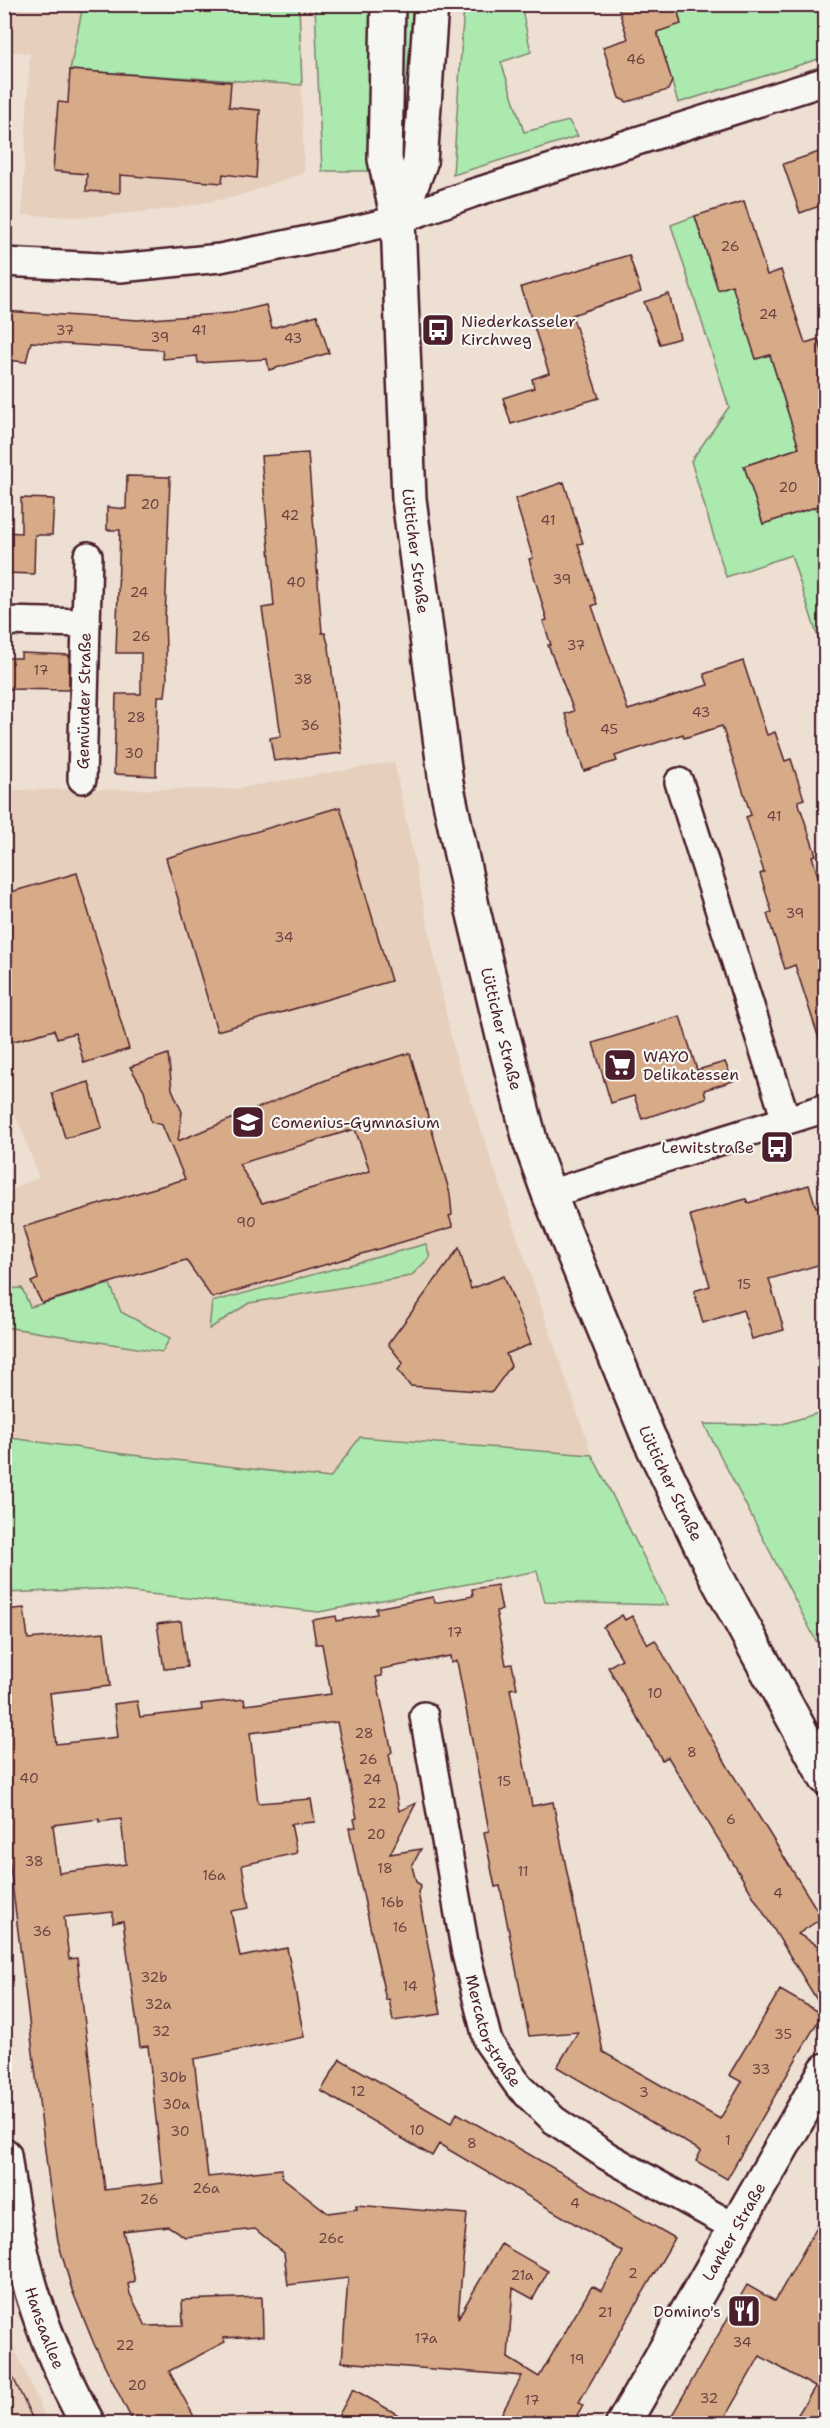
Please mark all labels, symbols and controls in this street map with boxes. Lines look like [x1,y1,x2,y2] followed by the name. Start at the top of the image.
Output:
[626,50,646,68] house number: 46
[721,237,740,255] house number: 26
[759,305,778,323] house number: 24
[461,311,576,350] place label: Niederkasseler Kirchweg
[420,312,456,348] bus stop icon: Niederkasseler Kirchweg
[56,321,74,339] house number: 37
[192,321,206,339] house number: 41
[151,328,169,346] house number: 39
[284,329,302,347] house number: 43
[778,478,798,496] house number: 20
[398,488,434,615] street label: Lütticher Straße
[140,495,160,513] house number: 20
[281,506,299,524] house number: 42
[541,511,555,529] house number: 41
[553,570,571,588] house number: 39
[286,573,306,591] house number: 40
[130,583,149,601] house number: 24
[132,627,151,645] house number: 26
[72,632,96,770] street label: Gemünder Straße
[567,636,585,654] house number: 37
[34,661,48,679] house number: 17
[293,670,313,688] house number: 38
[692,703,710,721] house number: 43
[126,708,146,726] house number: 28
[300,716,320,734] house number: 36
[600,720,618,738] house number: 45
[124,744,144,762] house number: 30
[767,807,781,825] house number: 41
[786,904,804,922] house number: 39
[274,928,294,946] house number: 34
[476,965,527,1092] street label: Lütticher Straße
[643,1046,739,1085] place label: WAYO Delikatessen
[602,1047,638,1083] supermarket icon: WAYO Delikatessen
[230,1104,266,1140] school or university icon: Comenius-Gymnasium
[271,1112,440,1133] place label: Comenius-Gymnasium
[759,1129,795,1165] bus stop icon: Lewitstraße
[661,1137,754,1158] place label: Lewitstraße
[236,1213,256,1231] house number: 90
[737,1275,751,1293] house number: 15
[634,1422,708,1544] street label: Lütticher Straße
[448,1623,462,1641] house number: 17
[647,1684,663,1702] house number: 10
[354,1724,374,1742] house number: 28
[687,1743,697,1761] house number: 8
[359,1750,378,1768] house number: 26
[19,1769,39,1787] house number: 40
[363,1770,382,1788] house number: 24
[497,1772,511,1790] house number: 15
[368,1794,386,1812] house number: 22
[726,1810,736,1828] house number: 6
[366,1825,386,1843] house number: 20
[24,1852,44,1870] house number: 38
[377,1859,393,1877] house number: 18
[517,1862,529,1880] house number: 11
[202,1866,226,1884] house number: 16a
[773,1884,783,1902] house number: 4
[380,1893,404,1911] house number: 16b
[392,1918,408,1936] house number: 16
[32,1922,52,1940] house number: 36
[141,1968,167,1986] house number: 32b
[461,1972,527,2091] street label: Mercatorstraße
[402,1977,418,1995] house number: 14
[145,1995,172,2013] house number: 32a
[152,2022,170,2040] house number: 32
[774,2025,792,2043] house number: 35
[752,2060,770,2078] house number: 33
[159,2068,187,2086] house number: 30b
[351,2082,365,2100] house number: 12
[639,2083,649,2101] house number: 3
[162,2095,190,2113] house number: 30a
[409,2121,425,2139] house number: 10
[170,2122,190,2140] house number: 30
[725,2131,731,2149] house number: 1
[467,2134,477,2152] house number: 8
[697,2178,770,2285] street label: Lanker Straße
[192,2179,220,2197] house number: 26a
[140,2190,159,2208] house number: 26
[570,2194,580,2212] house number: 4
[318,2229,344,2247] house number: 26c
[628,2264,638,2282] house number: 2
[510,2266,534,2284] house number: 21a
[21,2284,70,2372] street label: Hansaallee
[726,2293,762,2329] restaurant icon: Domino's
[653,2301,721,2322] place label: Domino's
[598,2303,612,2321] house number: 21
[415,2329,438,2347] house number: 17a
[732,2333,752,2351] house number: 34
[116,2336,134,2354] house number: 22
[569,2350,585,2368] house number: 19
[127,2376,147,2394] house number: 20
[700,2389,718,2407] house number: 32
[525,2391,539,2409] house number: 17

